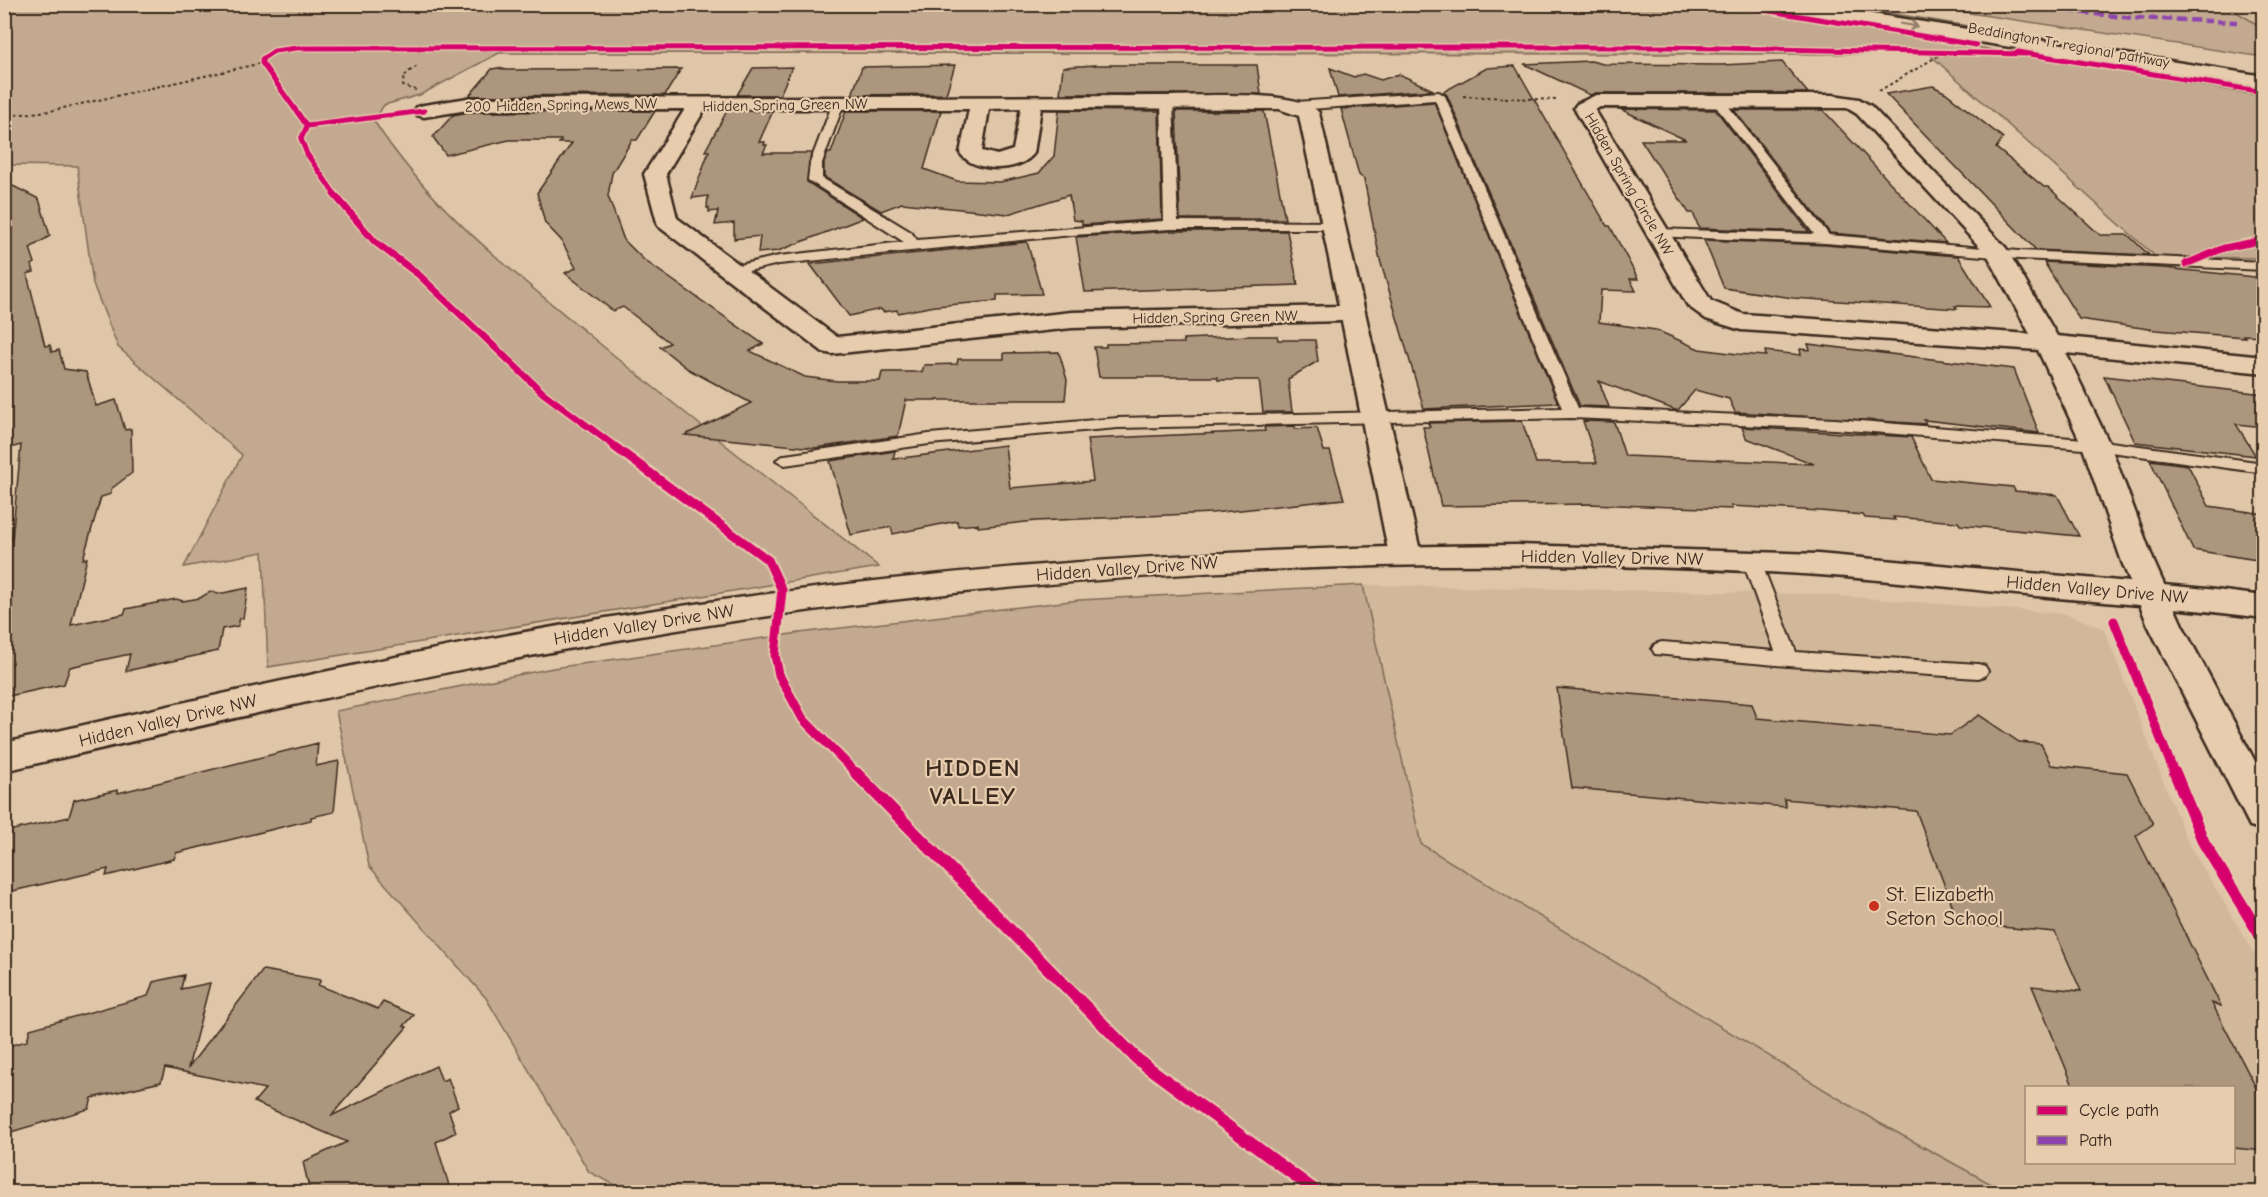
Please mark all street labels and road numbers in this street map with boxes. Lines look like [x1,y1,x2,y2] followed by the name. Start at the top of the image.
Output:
[1967,18,2171,72] street label: Beddington Tr regional pathway
[465,94,657,116] street label: 200 Hidden Spring Mews NW
[702,95,868,115] street label: Hidden Spring Green NW
[1581,109,1677,259] street label: Hidden Spring Circle NW
[1132,307,1298,327] street label: Hidden Spring Green NW
[1521,546,1704,570] street label: Hidden Valley Drive NW
[1035,552,1219,586] street label: Hidden Valley Drive NW
[2005,572,2189,608] street label: Hidden Valley Drive NW
[552,600,736,650] street label: Hidden Valley Drive NW
[77,690,260,752] street label: Hidden Valley Drive NW

